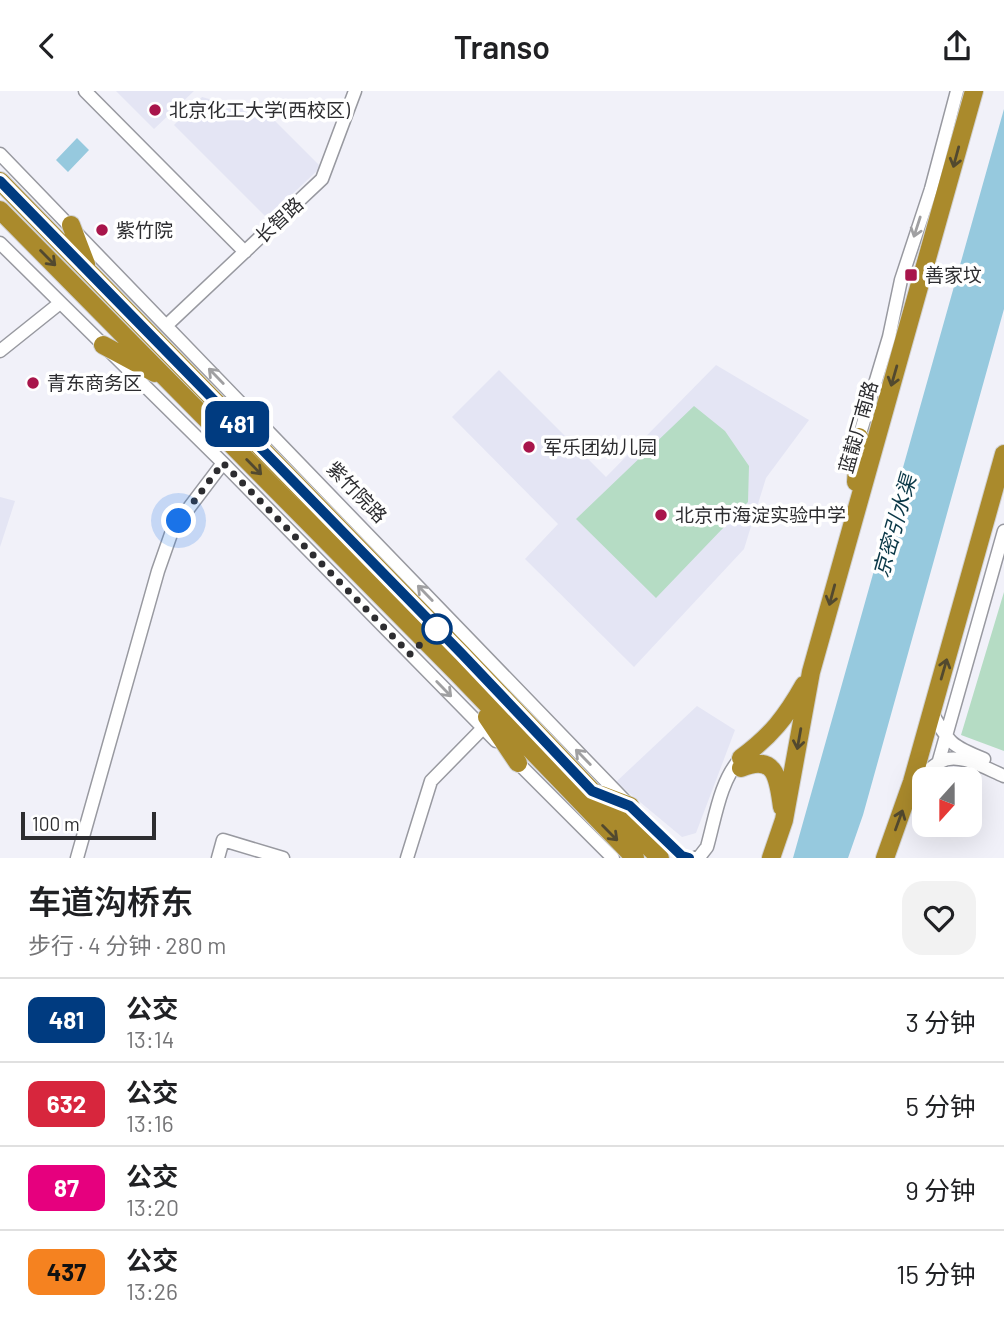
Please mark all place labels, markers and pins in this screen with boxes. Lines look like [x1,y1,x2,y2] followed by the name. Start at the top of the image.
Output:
[169,98,351,121] place label: 北京化工大学(西校区)
[147,102,163,118] marker: 北京化工大学(西校区)
[116,218,173,241] place label: 紫竹院
[94,222,110,238] marker: 紫竹院
[925,263,982,286] place label: 善家坟
[903,267,919,283] marker: 善家坟
[47,371,142,394] place label: 青东商务区
[25,375,41,391] marker: 青东商务区
[543,435,657,458] place label: 军乐团幼儿园
[521,439,537,455] marker: 军乐团幼儿园
[675,503,846,526] place label: 北京市海淀实验中学
[653,507,669,523] marker: 北京市海淀实验中学
[422,614,452,644] unlabelled marker

